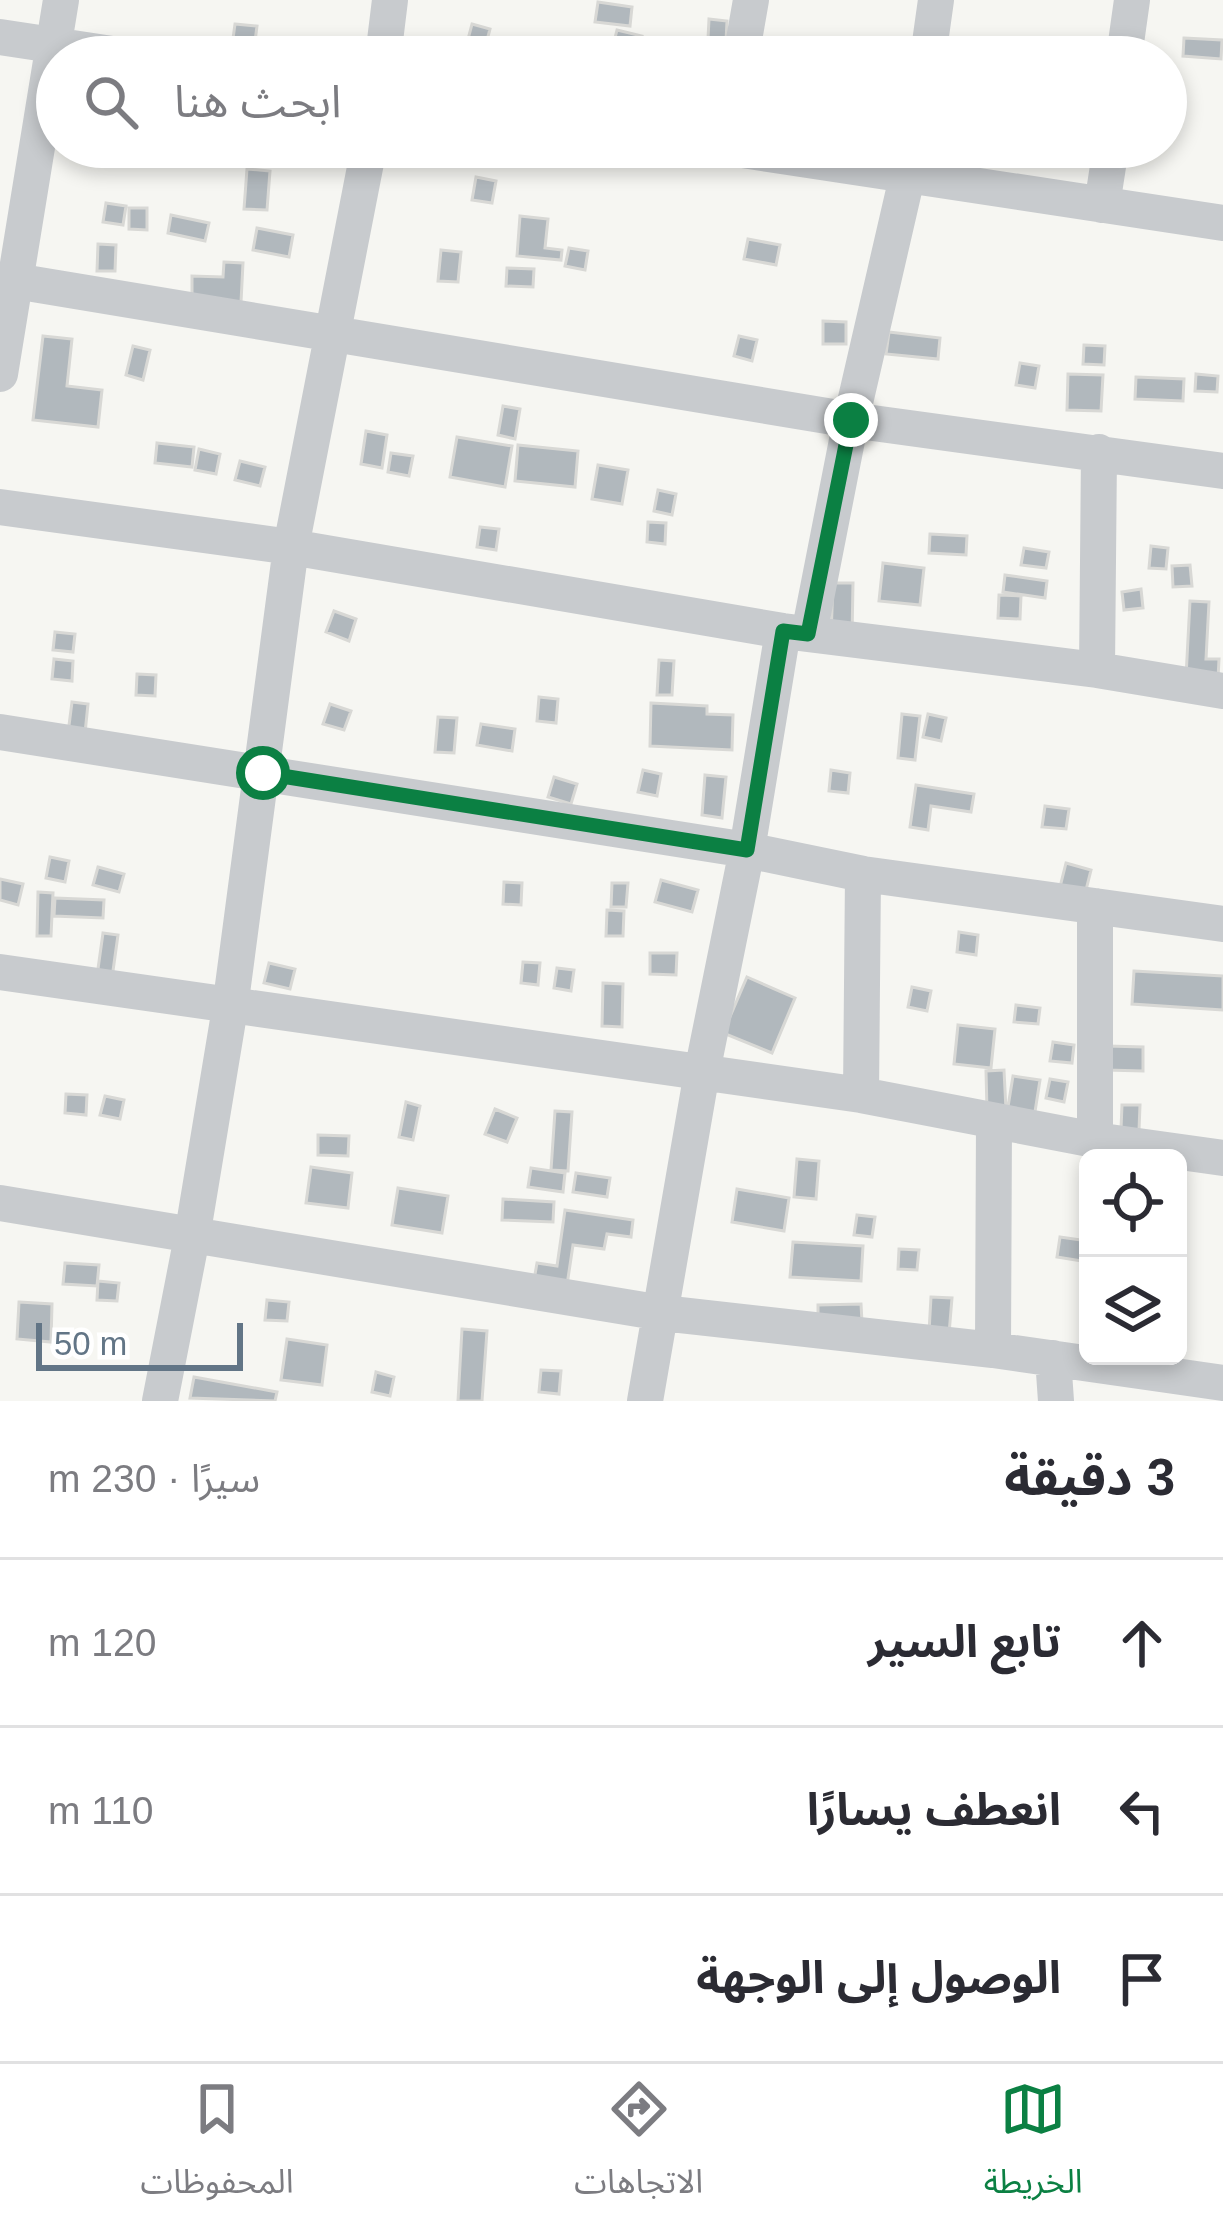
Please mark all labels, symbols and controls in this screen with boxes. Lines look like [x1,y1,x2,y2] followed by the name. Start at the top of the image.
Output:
[36,36,1187,168] search box
[78,69,144,135] icon: search
[174,76,342,127] text: ابحث هنا
[824,393,878,447] route end
[236,746,290,800] route start
[1079,1149,1187,1365] map controls
[1079,1149,1187,1257] button: locate
[1079,1257,1187,1365] button: layers
[36,1317,243,1370] scale bar
[54,1325,127,1362] text: 50 m
[1004,1449,1175,1506] text: 3 دقيقة
[48,1457,260,1500] text: سيرًا · 230 m
[1109,1610,1175,1676] icon: ahead
[868,1616,1061,1667] text: تابع السير
[48,1621,156,1664] text: 120 m
[1109,1778,1175,1844] icon: left
[807,1784,1061,1835] text: انعطف يسارًا
[48,1789,154,1832] text: 110 m
[1109,1946,1175,2012] icon: arrive
[696,1952,1061,2003] text: الوصول إلى الوجهة
[140,2076,294,2217] tab: المحفوظات
[574,2076,703,2217] tab: الاتجاهات
[984,2076,1083,2217] tab: الخريطة

